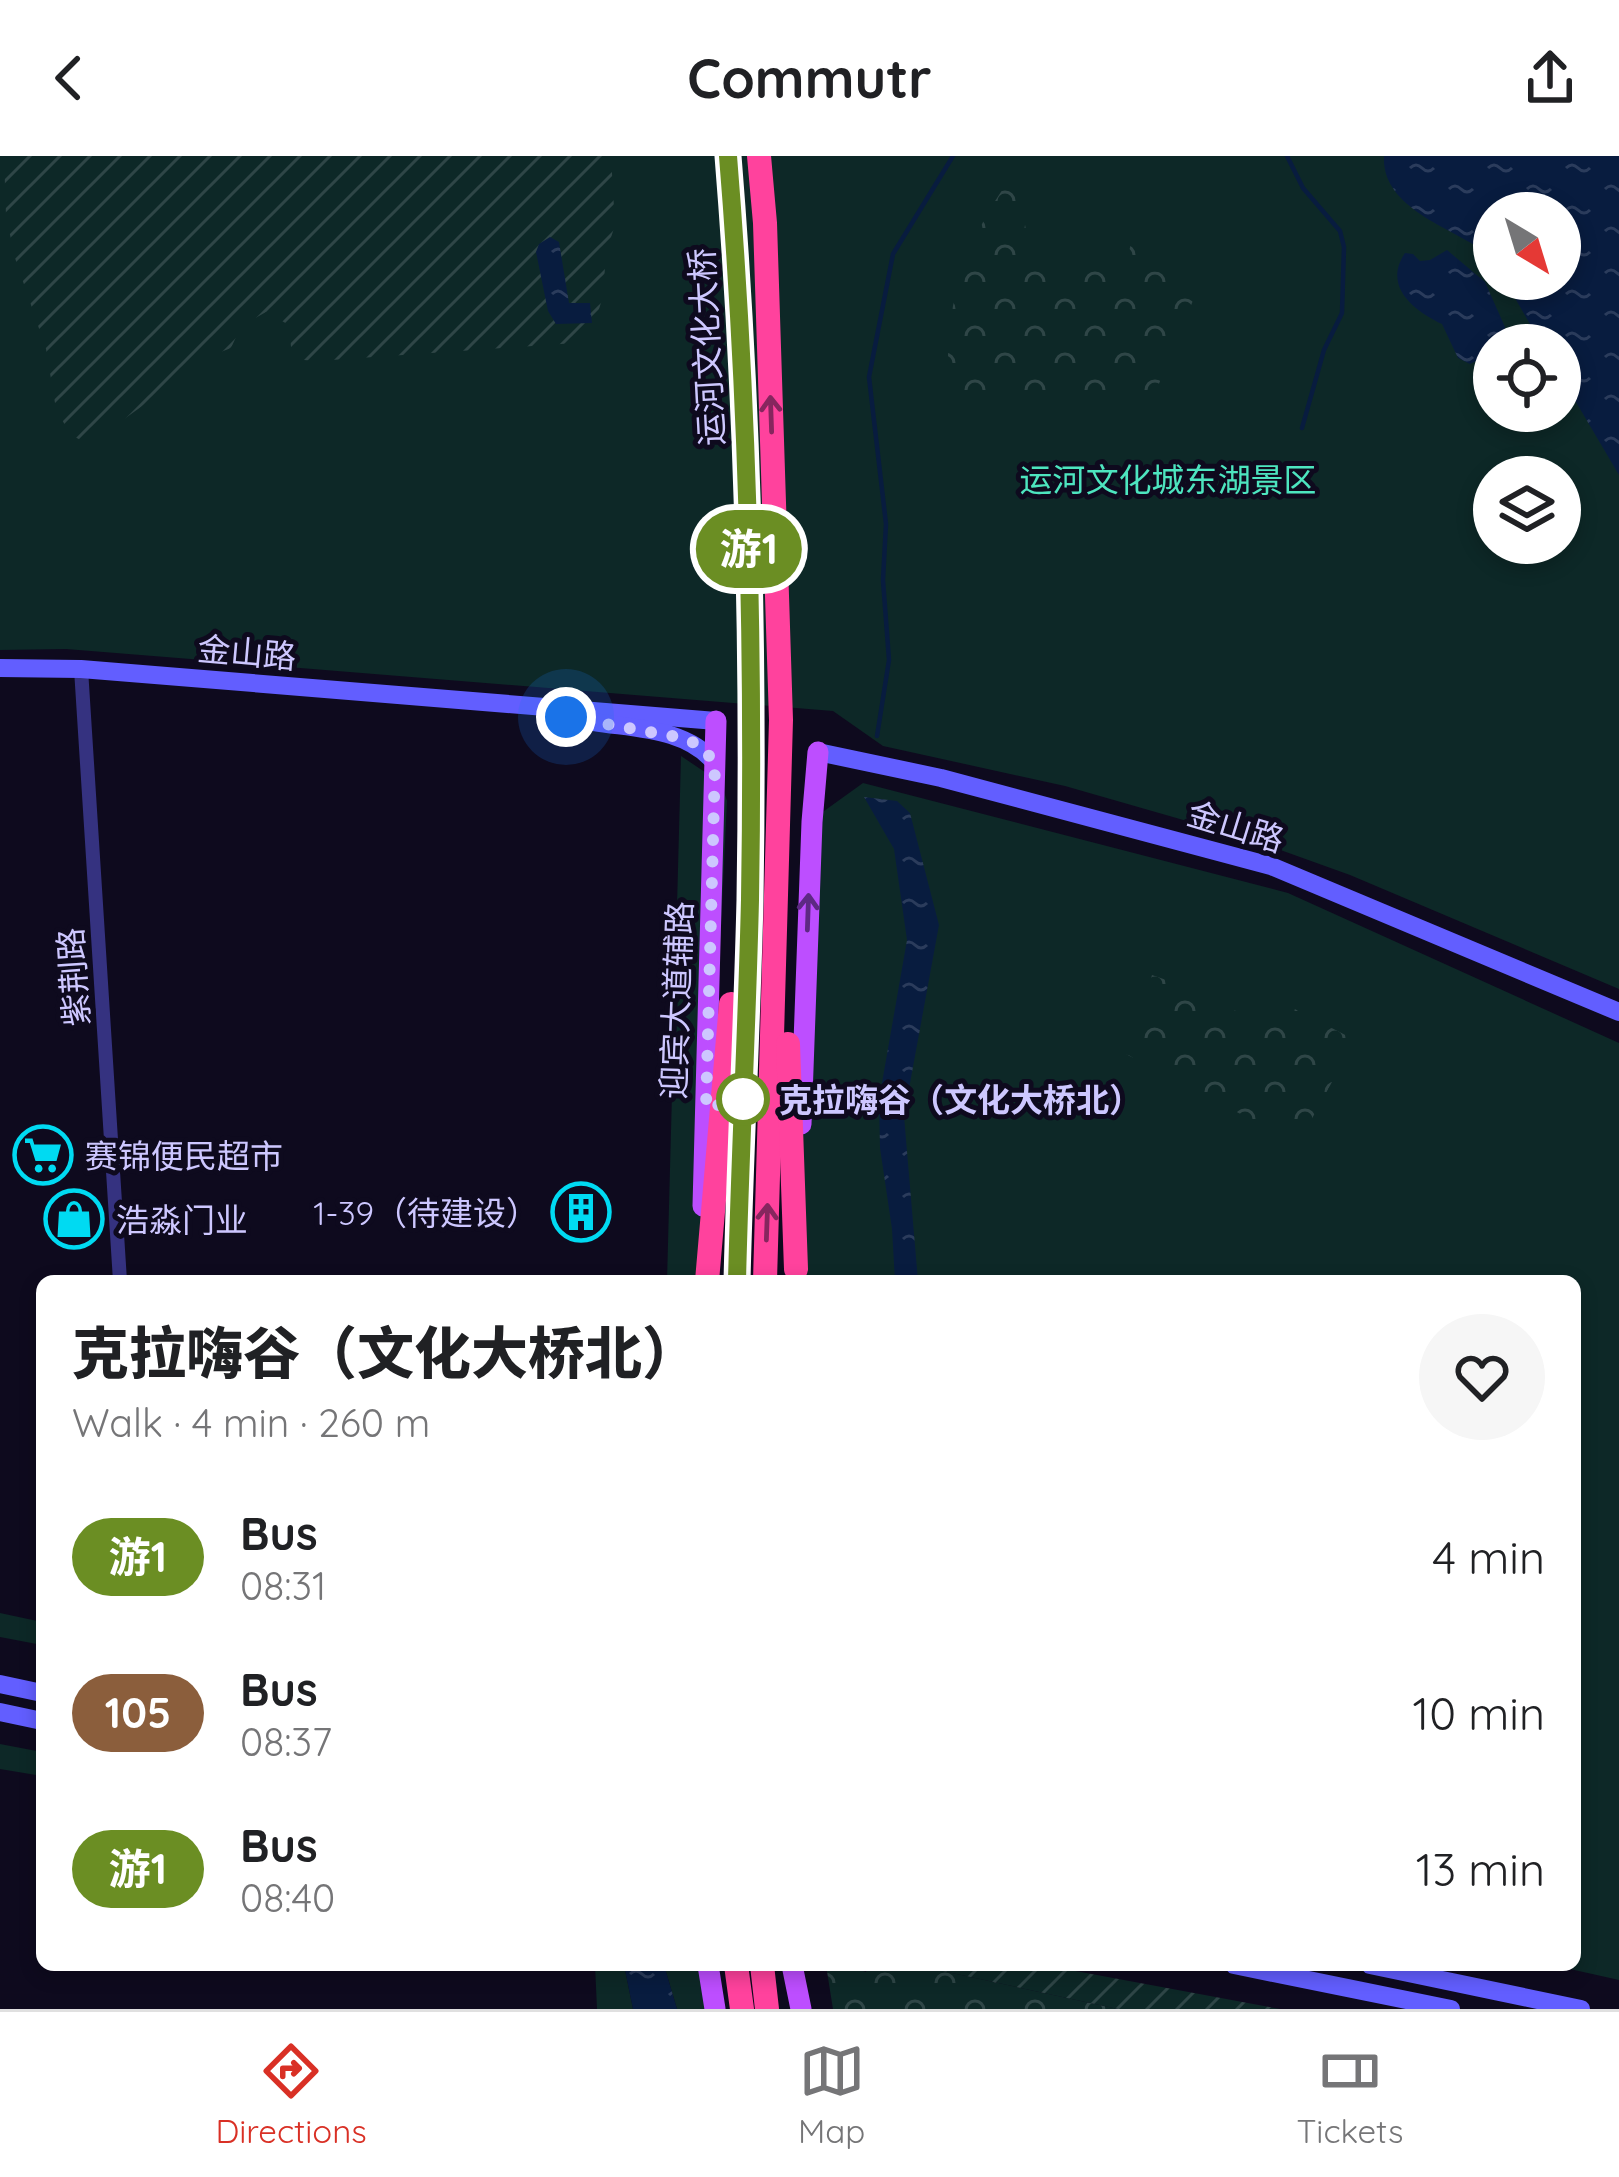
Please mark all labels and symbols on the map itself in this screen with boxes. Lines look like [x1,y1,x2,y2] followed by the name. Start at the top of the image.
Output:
[1473,192,1581,300] north arrow
[680,247,732,447] street label: 运河文化大桥
[760,395,783,434] one-way arrow
[1020,459,1317,500] park label: 运河文化城东湖景区
[695,510,803,588] line badge: 游1
[196,627,298,677] street label: 金山路
[536,687,596,747] your location
[1183,792,1289,860] street label: 金山路
[797,893,820,932] one-way arrow
[652,900,700,1100] street label: 迎宾大道辅路
[49,926,97,1028] street label: 紫荆路
[718,1074,768,1124] marker: 克拉嗨谷（文化大桥北）
[779,1079,1142,1120] place label: 克拉嗨谷（文化大桥北）
[12,1124,74,1186] supermarket icon: 赛锦便民超市
[85,1135,283,1176] place label: 赛锦便民超市
[550,1181,612,1243] building icon: 1-39（待建设）
[43,1188,105,1250] shop icon: 浩淼门业
[313,1192,539,1233] place label: 1-39（待建设）
[116,1199,248,1240] place label: 浩淼门业
[756,1203,779,1242] one-way arrow

